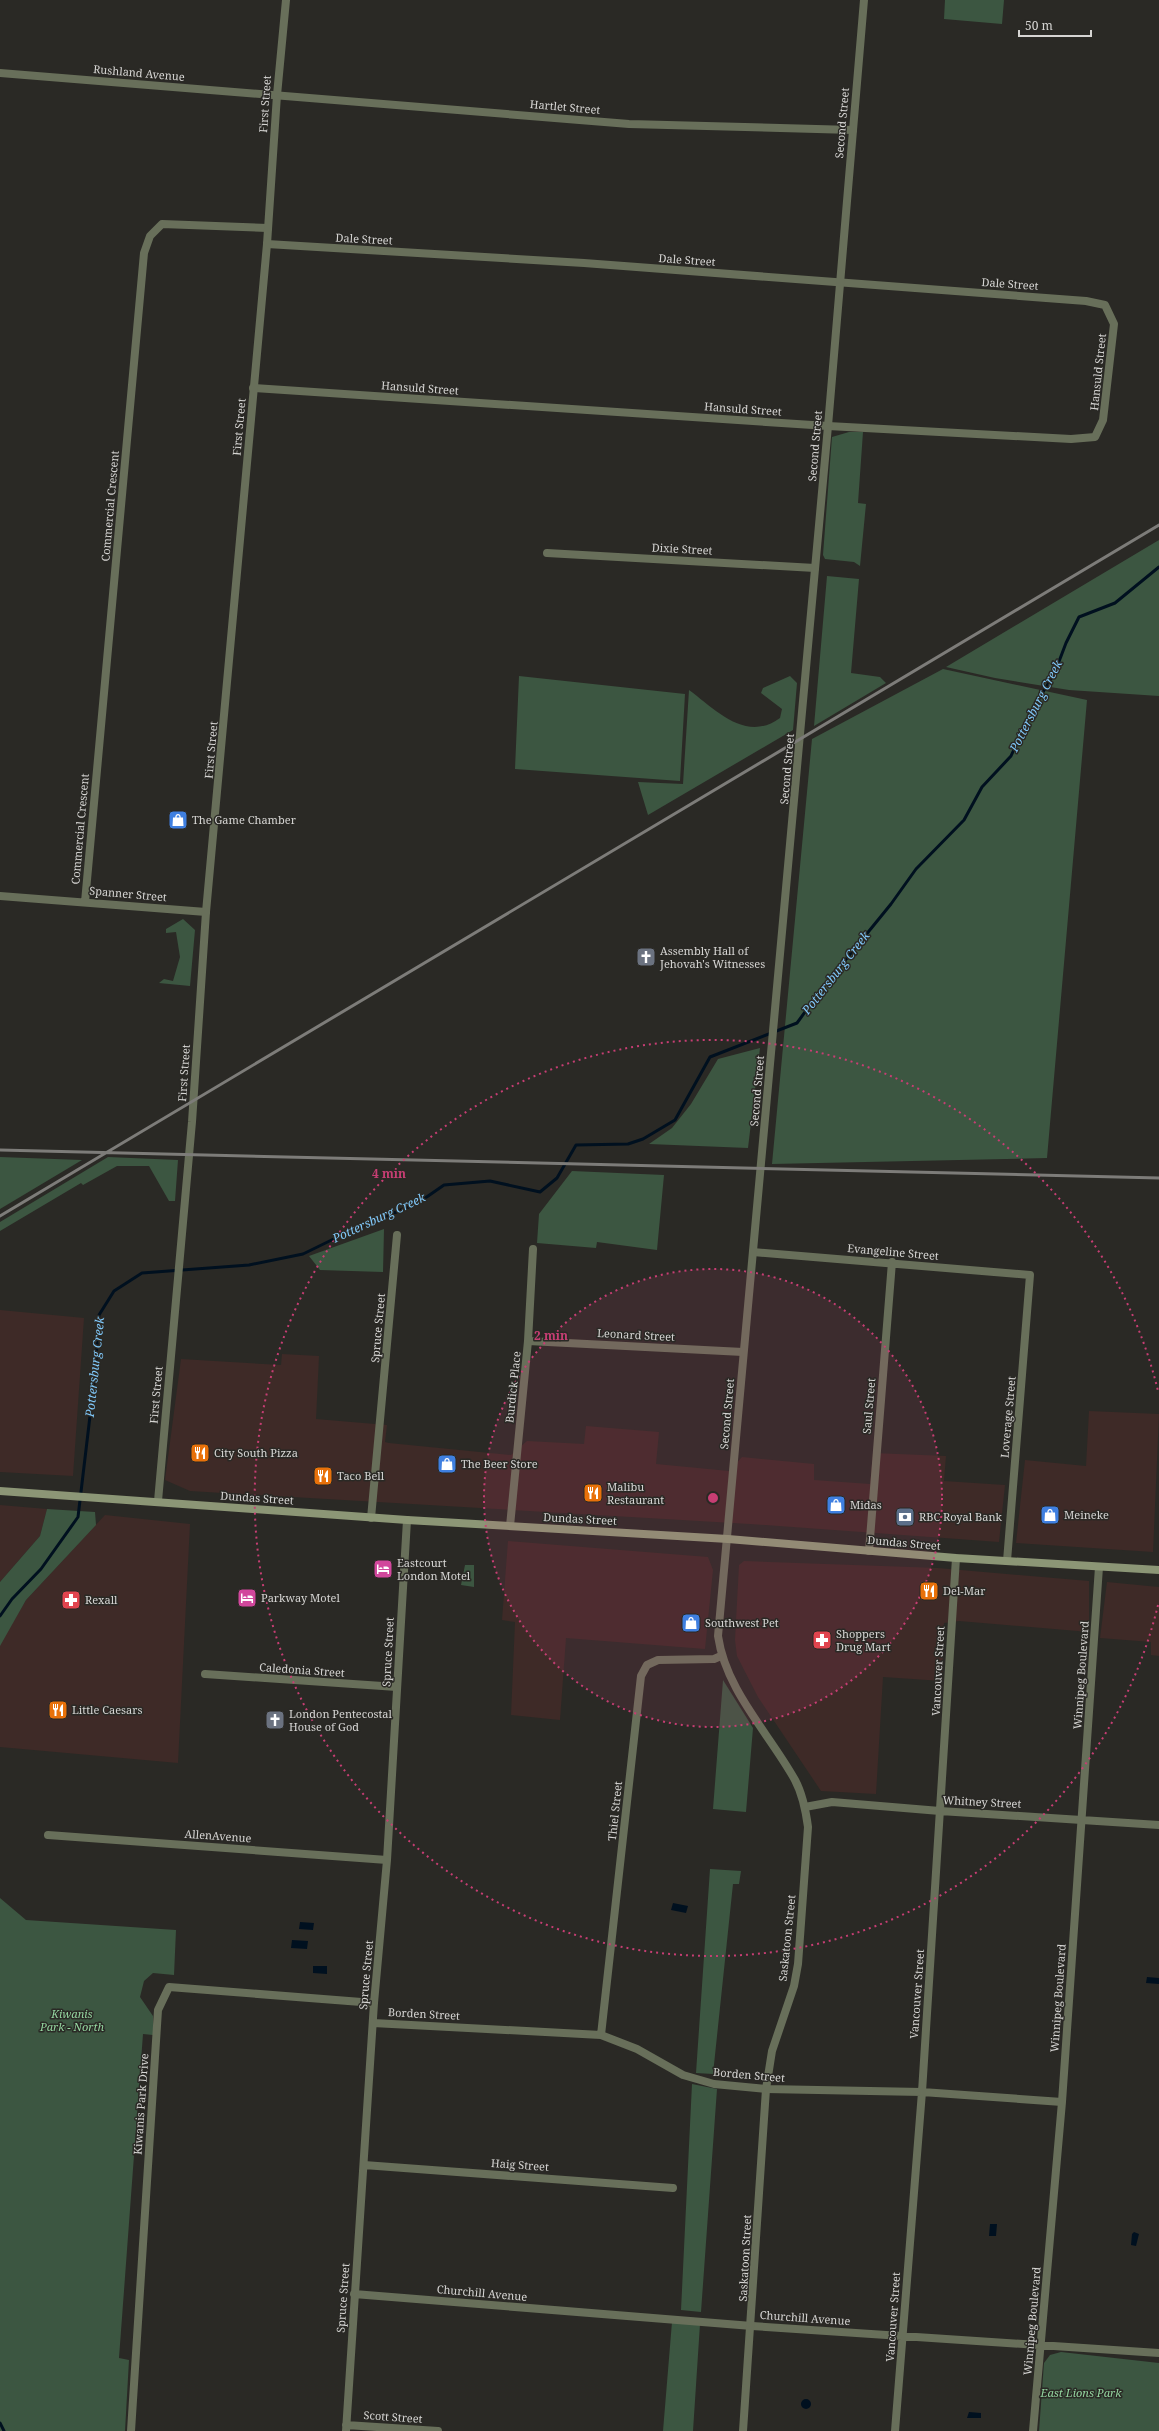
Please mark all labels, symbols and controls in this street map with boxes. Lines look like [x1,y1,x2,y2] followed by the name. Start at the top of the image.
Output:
[1019,12,1091,38] scale bar
[1025,17,1053,34] text: 50 m
[93,61,186,84] street label: Rushland Avenue
[255,75,274,133] street label: First Street
[831,87,852,159] street label: Second Street
[529,96,601,117] street label: Hartlet Street
[335,230,393,247] street label: Dale Street
[658,250,716,269] street label: Dale Street
[981,274,1039,293] street label: Dale Street
[1086,332,1109,411] street label: Hansuld Street
[381,377,459,398] street label: Hansuld Street
[229,398,248,456] street label: First Street
[704,398,782,419] street label: Hansuld Street
[804,410,825,482] street label: Second Street
[97,450,122,562] street label: Commercial Crescent
[651,539,713,558] street label: Dixie Street
[1005,656,1067,755] water label: Pottersburg Creek
[201,721,220,779] street label: First Street
[776,733,797,805] street label: Second Street
[67,773,92,885] street label: Commercial Crescent
[167,809,189,831] shop icon: The Game Chamber
[192,812,297,827] place label: The Game Chamber
[89,883,168,904] street label: Spanner Street
[797,927,874,1018] water label: Pottersburg Creek
[659,943,765,971] place label: Assembly Hall of Jehovah's Witnesses
[635,946,657,968] church icon: Assembly Hall of Jehovah's Witnesses
[174,1044,193,1102] street label: First Street
[746,1055,767,1127] street label: Second Street
[372,1165,406,1182] text: 4 min
[329,1188,429,1247] water label: Pottersburg Creek
[847,1240,940,1263] street label: Evangeline Street
[367,1292,388,1363] street label: Spruce Street
[81,1315,108,1419] water label: Pottersburg Creek
[597,1325,675,1344] street label: Leonard Street
[534,1327,568,1344] text: 2 min
[501,1350,524,1423] street label: Burdick Place
[146,1366,165,1424] street label: First Street
[996,1375,1019,1458] street label: Loverage Street
[859,1377,878,1435] street label: Saul Street
[716,1378,737,1450] street label: Second Street
[189,1442,211,1464] restaurant icon: City South Pizza
[214,1445,298,1460] place label: City South Pizza
[436,1453,458,1475] shop icon: The Beer Store
[461,1456,538,1471] place label: The Beer Store
[312,1465,334,1487] restaurant icon: Taco Bell
[337,1468,385,1483] place label: Taco Bell
[607,1479,664,1507] place label: Malibu Restaurant
[582,1482,604,1504] restaurant icon: Malibu Restaurant
[220,1487,294,1508] street label: Dundas Street
[706,1491,720,1505] centre of rings
[825,1494,847,1516] shop icon: Midas
[850,1497,882,1512] place label: Midas
[1039,1504,1061,1526] shop icon: Meineke
[894,1506,916,1528] bank icon: RBC Royal Bank
[1064,1507,1109,1522] place label: Meineke
[543,1509,617,1528] street label: Dundas Street
[919,1509,1003,1524] place label: RBC Royal Bank
[867,1532,941,1553] street label: Dundas Street
[397,1555,471,1583] place label: Eastcourt London Motel
[372,1558,394,1580] hotel icon: Eastcourt London Motel
[918,1580,940,1602] restaurant icon: Del-Mar
[943,1583,986,1598] place label: Del-Mar
[236,1587,258,1609] hotel icon: Parkway Motel
[60,1589,82,1611] pharmacy icon: Rexall
[261,1590,340,1605] place label: Parkway Motel
[85,1592,118,1607] place label: Rexall
[680,1612,702,1634] shop icon: Southwest Pet
[705,1615,779,1630] place label: Southwest Pet
[378,1617,397,1687] street label: Spruce Street
[1069,1620,1092,1730] street label: Winnipeg Boulevard
[836,1626,891,1654] place label: Shoppers Drug Mart
[928,1626,947,1716] street label: Vancouver Street
[811,1629,833,1651] pharmacy icon: Shoppers Drug Mart
[259,1659,345,1680] street label: Caledonia Street
[47,1699,69,1721] restaurant icon: Little Caesars
[72,1702,142,1717] place label: Little Caesars
[289,1706,393,1734] place label: London Pentecostal House of God
[264,1709,286,1731] church icon: London Pentecostal House of God
[604,1780,625,1842] street label: Thiel Street
[942,1792,1022,1811] street label: Whitney Street
[184,1826,252,1845] street label: AllenAvenue
[774,1894,799,1982] street label: Saskatoon Street
[355,1939,376,2010] street label: Spruce Street
[1046,1943,1069,2053] street label: Winnipeg Boulevard
[906,1949,927,2039] street label: Vancouver Street
[388,2004,460,2023] street label: Borden Street
[39,2006,105,2034] park label: Kiwanis Park - North
[129,2053,152,2155] street label: Kiwanis Park Drive
[713,2064,786,2085] street label: Borden Street
[491,2155,550,2174] street label: Haig Street
[735,2214,754,2302] street label: Saskatoon Street
[333,2263,352,2333] street label: Spruce Street
[1019,2266,1044,2376] street label: Winnipeg Boulevard
[882,2272,903,2362] street label: Vancouver Street
[436,2281,528,2304] street label: Churchill Avenue
[759,2307,851,2328] street label: Churchill Avenue
[1040,2385,1122,2400] park label: East Lions Park
[363,2407,423,2426] street label: Scott Street

